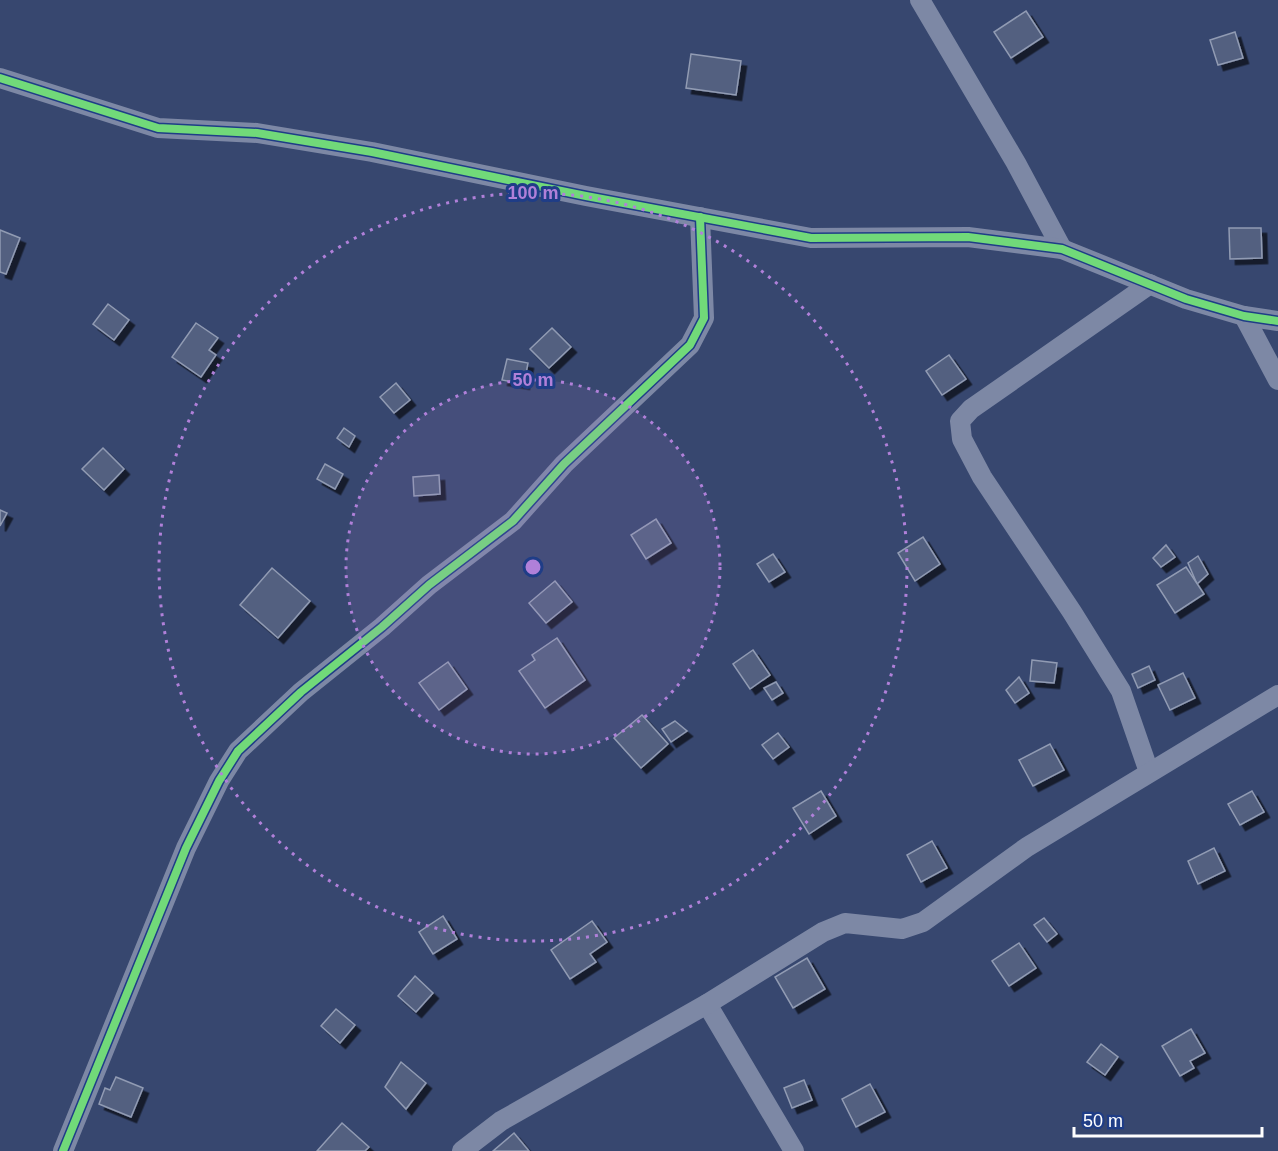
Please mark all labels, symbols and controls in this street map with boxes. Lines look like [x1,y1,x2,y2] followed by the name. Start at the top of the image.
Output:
[507,183,559,203] text: 100 m
[512,370,554,390] text: 50 m
[523,557,543,577] centre of rings
[1074,1100,1262,1138] scale bar
[1083,1111,1123,1131] text: 50 m

